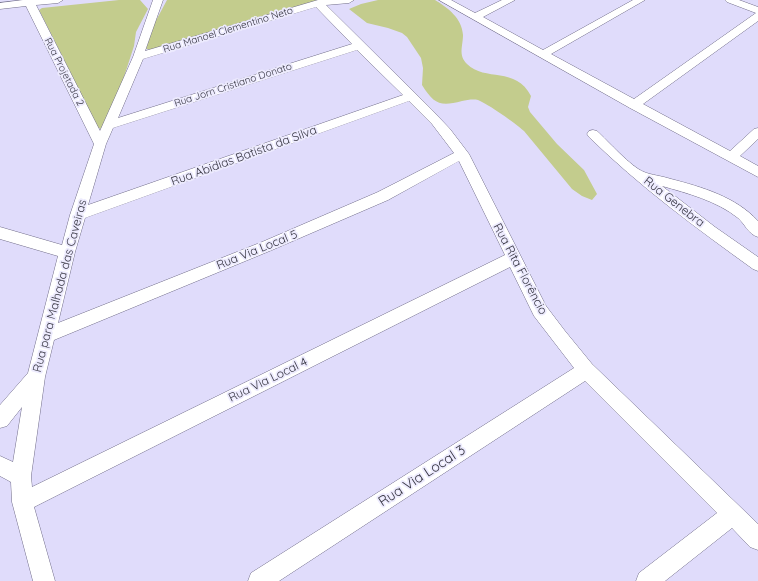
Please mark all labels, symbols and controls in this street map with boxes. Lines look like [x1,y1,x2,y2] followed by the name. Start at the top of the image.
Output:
[162,4,294,56] street label: Rua Manoel Clementino Neto
[42,36,86,108] street label: Rua Projetada 2
[173,60,293,110] street label: Rua Jorn Cristiano Donato
[169,123,319,189] street label: Rua Abidias Batista da Silva
[641,174,707,230] street label: Rua Genebra
[30,198,90,374] street label: Rua para Malhada das Caveiras
[490,221,550,317] street label: Rua Rita Florêncio
[214,227,300,273] street label: Rua Via Local 5
[226,355,310,405] street label: Rua Via Local 4
[375,442,469,510] street label: Rua Via Local 3

